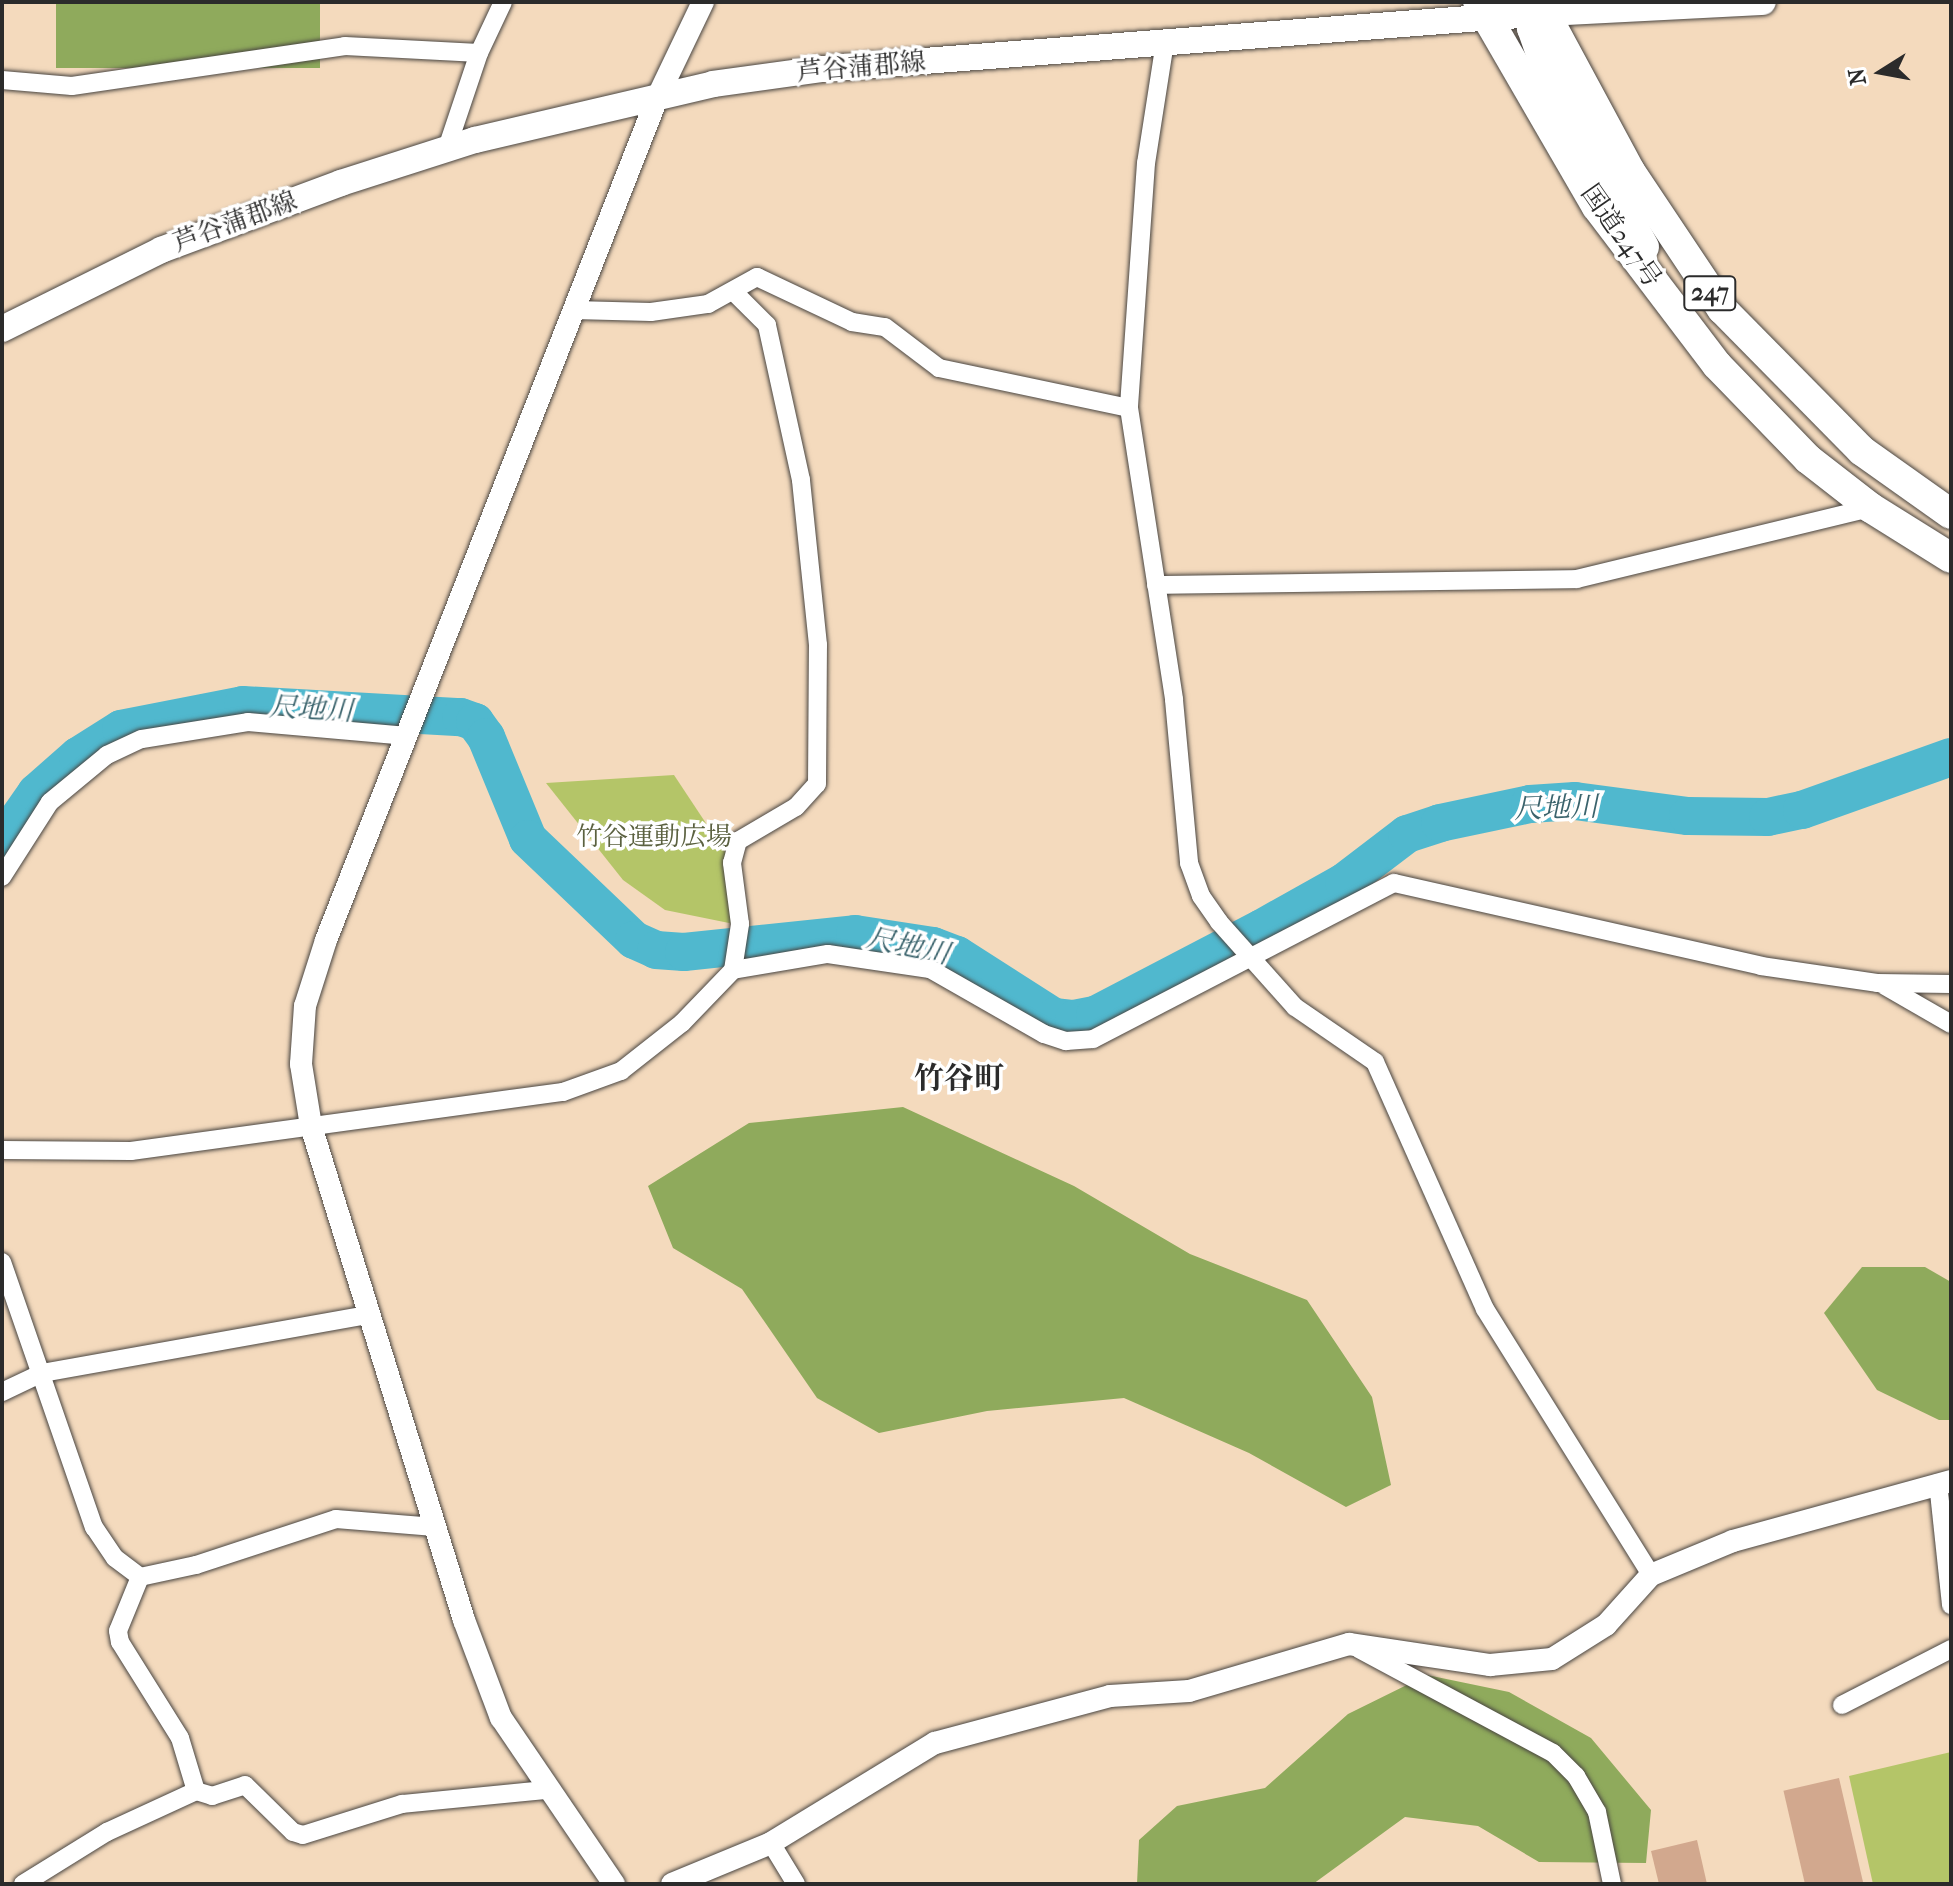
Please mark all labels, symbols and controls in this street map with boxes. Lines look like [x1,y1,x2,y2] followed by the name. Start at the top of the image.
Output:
[1841,32,1921,112] north arrow
[795,46,927,88] street label: 芦谷蒲郡線
[1843,66,1872,87] text: N
[1574,179,1668,293] street label: 国道247号
[169,185,301,259] street label: 芦谷蒲郡線
[1682,273,1738,313] road number: 247
[268,690,354,728] water label: 尺地川
[1513,790,1599,826] water label: 尺地川
[576,821,732,853] park label: 竹谷運動広場
[863,921,953,971] water label: 尺地川
[914,1061,1004,1097] district label: 竹谷町

